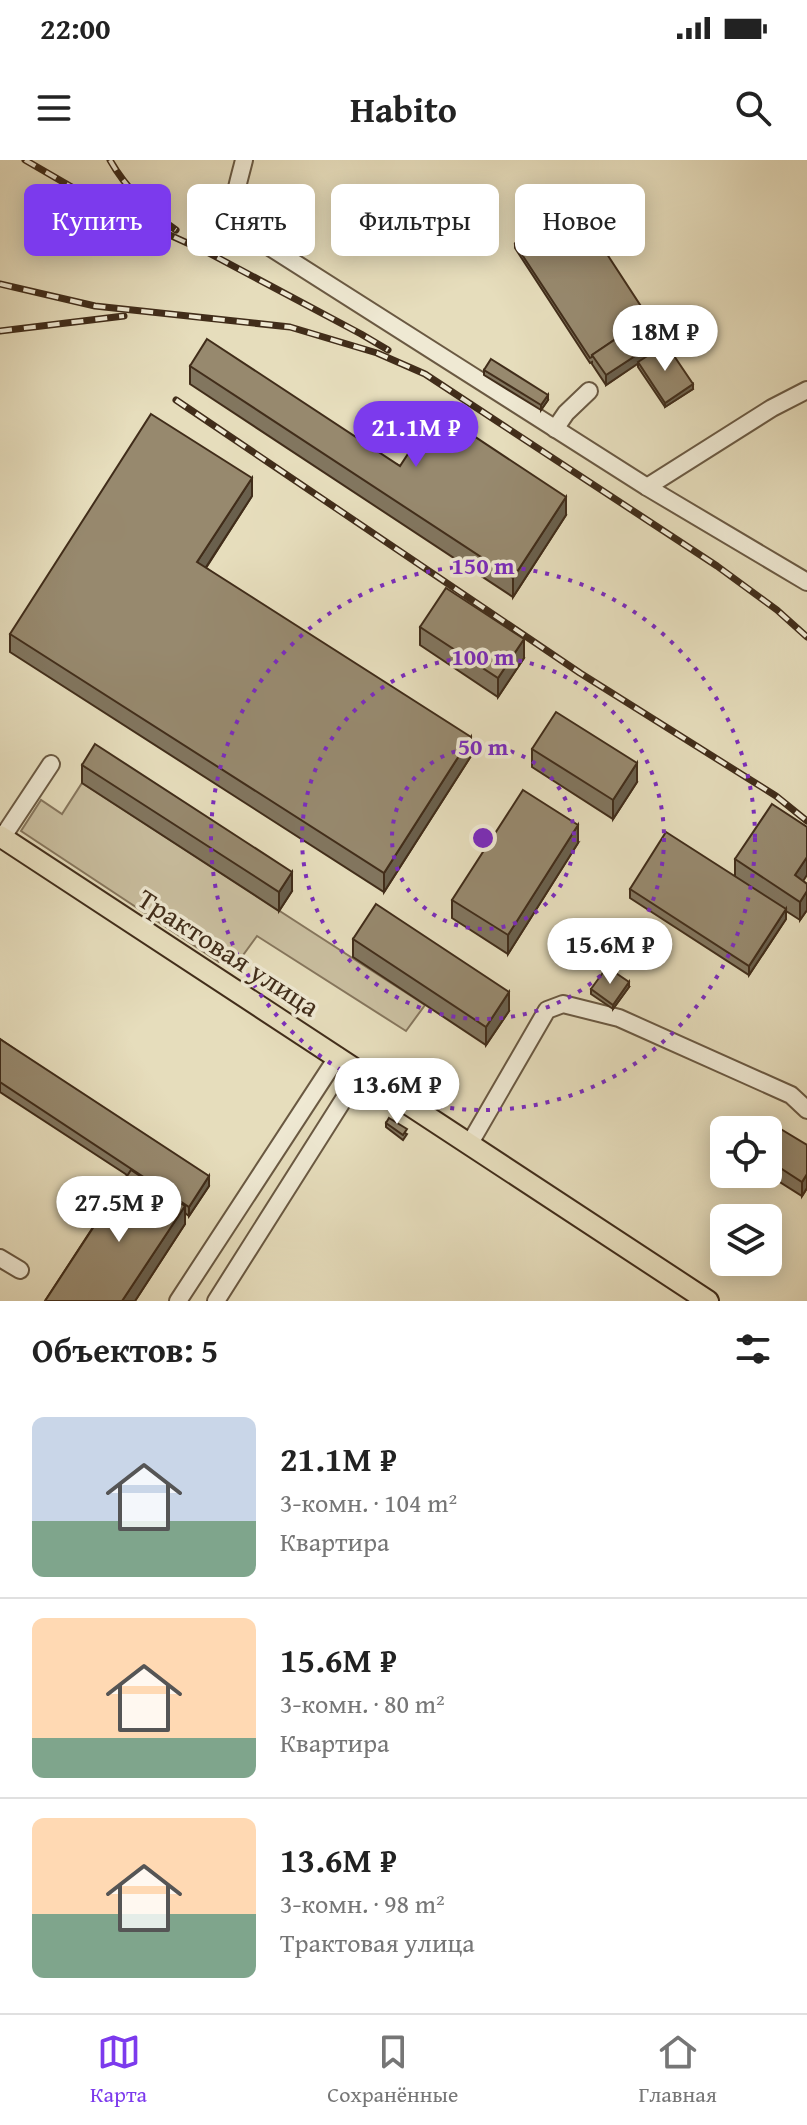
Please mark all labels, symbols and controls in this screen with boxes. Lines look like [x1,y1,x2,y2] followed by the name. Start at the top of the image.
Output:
[40,6,111,50] text: 22:00
[350,82,457,135] text: Habito
[32,86,76,130] icon: menu
[731,86,775,130] icon: search
[24,184,171,256] chip: Купить
[187,184,315,256] chip: Снять
[331,184,499,256] chip: Фильтры
[515,184,645,256] chip: Новое
[609,305,721,373] pin: 18M ₽
[631,311,699,350] text: 18M ₽
[342,401,490,469] pin: 21.1M ₽
[371,407,461,446] text: 21.1M ₽
[451,548,515,583] text: 150 m
[451,639,515,674] text: 100 m
[458,729,509,764] text: 50 m
[469,824,497,852] centre of rings
[130,878,329,1027] street label: Трактовая улица
[536,918,684,986] pin: 15.6M ₽
[565,924,655,963] text: 15.6M ₽
[323,1058,471,1126] pin: 13.6M ₽
[352,1064,442,1103] text: 13.6M ₽
[710,1116,782,1276] map controls
[710,1116,782,1188] button: locate
[45,1176,193,1244] pin: 27.5M ₽
[74,1182,164,1221] text: 27.5M ₽
[710,1204,782,1276] button: layers
[32,1325,218,1374] text: Объектов: 5
[731,1327,775,1371] icon: filters
[280,1434,397,1483] text: 21.1M ₽
[96,1449,192,1545] icon: home
[280,1483,457,1522] text: 3-комн. · 104 m²
[280,1522,389,1561] text: Квартира
[280,1635,397,1684] text: 15.6M ₽
[96,1650,192,1746] icon: home
[280,1684,445,1723] text: 3-комн. · 80 m²
[280,1723,389,1762] text: Квартира
[280,1835,397,1884] text: 13.6M ₽
[96,1850,192,1946] icon: home
[280,1884,445,1923] text: 3-комн. · 98 m²
[280,1923,475,1962] text: Трактовая улица
[90,2030,147,2110] tab: Карта
[327,2030,458,2110] tab: Сохранённые
[639,2030,717,2110] tab: Главная

